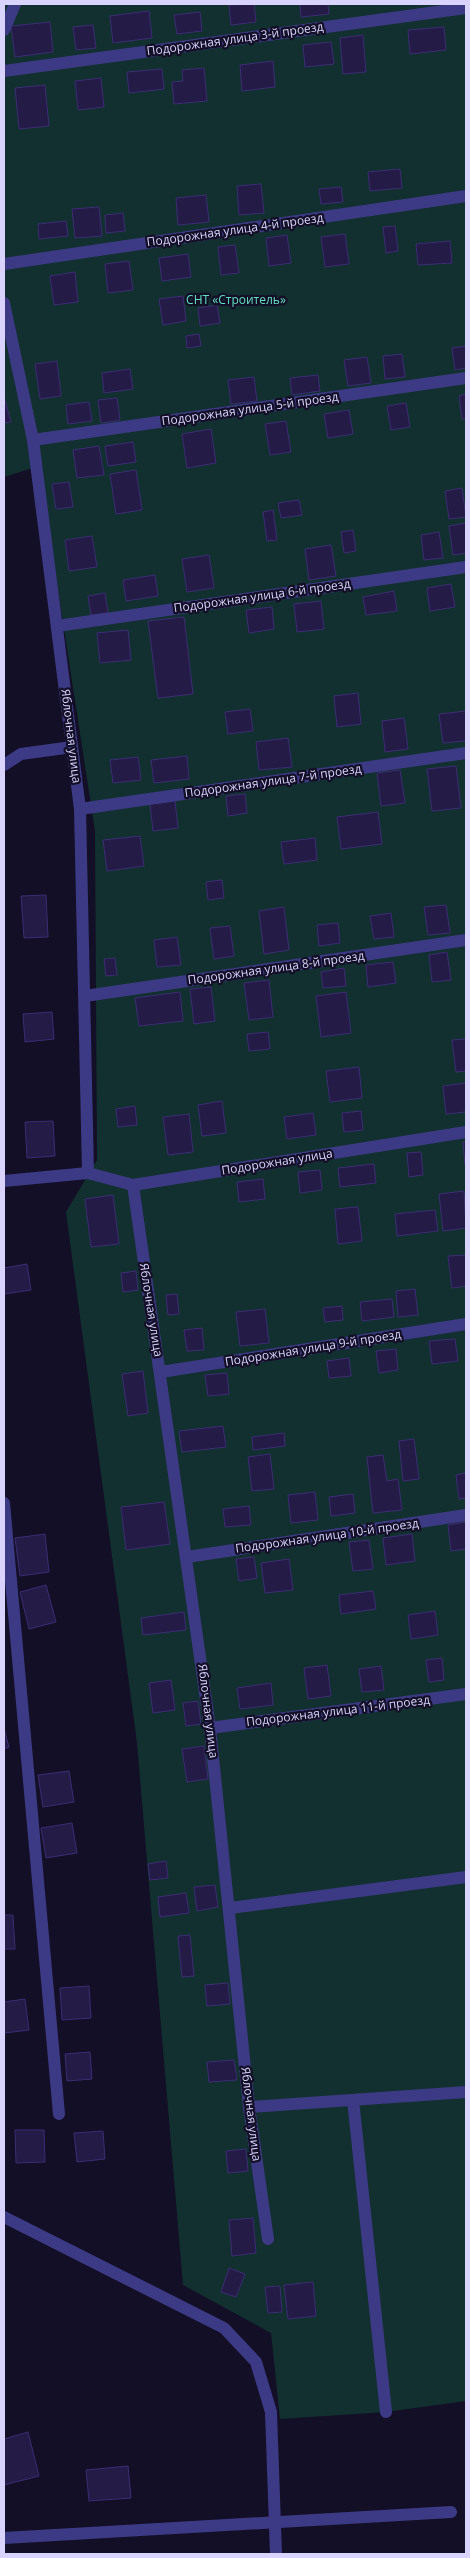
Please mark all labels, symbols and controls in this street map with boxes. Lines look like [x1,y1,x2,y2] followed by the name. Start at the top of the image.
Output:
[146,18,324,59] street label: Подорожная улица 3-й проезд
[146,209,324,250] street label: Подорожная улица 4-й проезд
[186,291,286,308] park label: СНТ «Строитель»
[161,388,339,429] street label: Подорожная улица 5-й проезд
[173,575,351,616] street label: Подорожная улица 6-й проезд
[57,688,86,784] street label: Яблочная улица
[184,760,362,801] street label: Подорожная улица 7-й проезд
[187,947,365,988] street label: Подорожная улица 8-й проезд
[220,1144,334,1179] street label: Подорожная улица
[136,1262,167,1358] street label: Яблочная улица
[224,1325,402,1370] street label: Подорожная улица 9-й проезд
[234,1514,420,1557] street label: Подорожная улица 10-й проезд
[194,1663,223,1759] street label: Яблочная улица
[245,1691,431,1730] street label: Подорожная улица 11-й проезд
[237,2066,266,2162] street label: Яблочная улица

